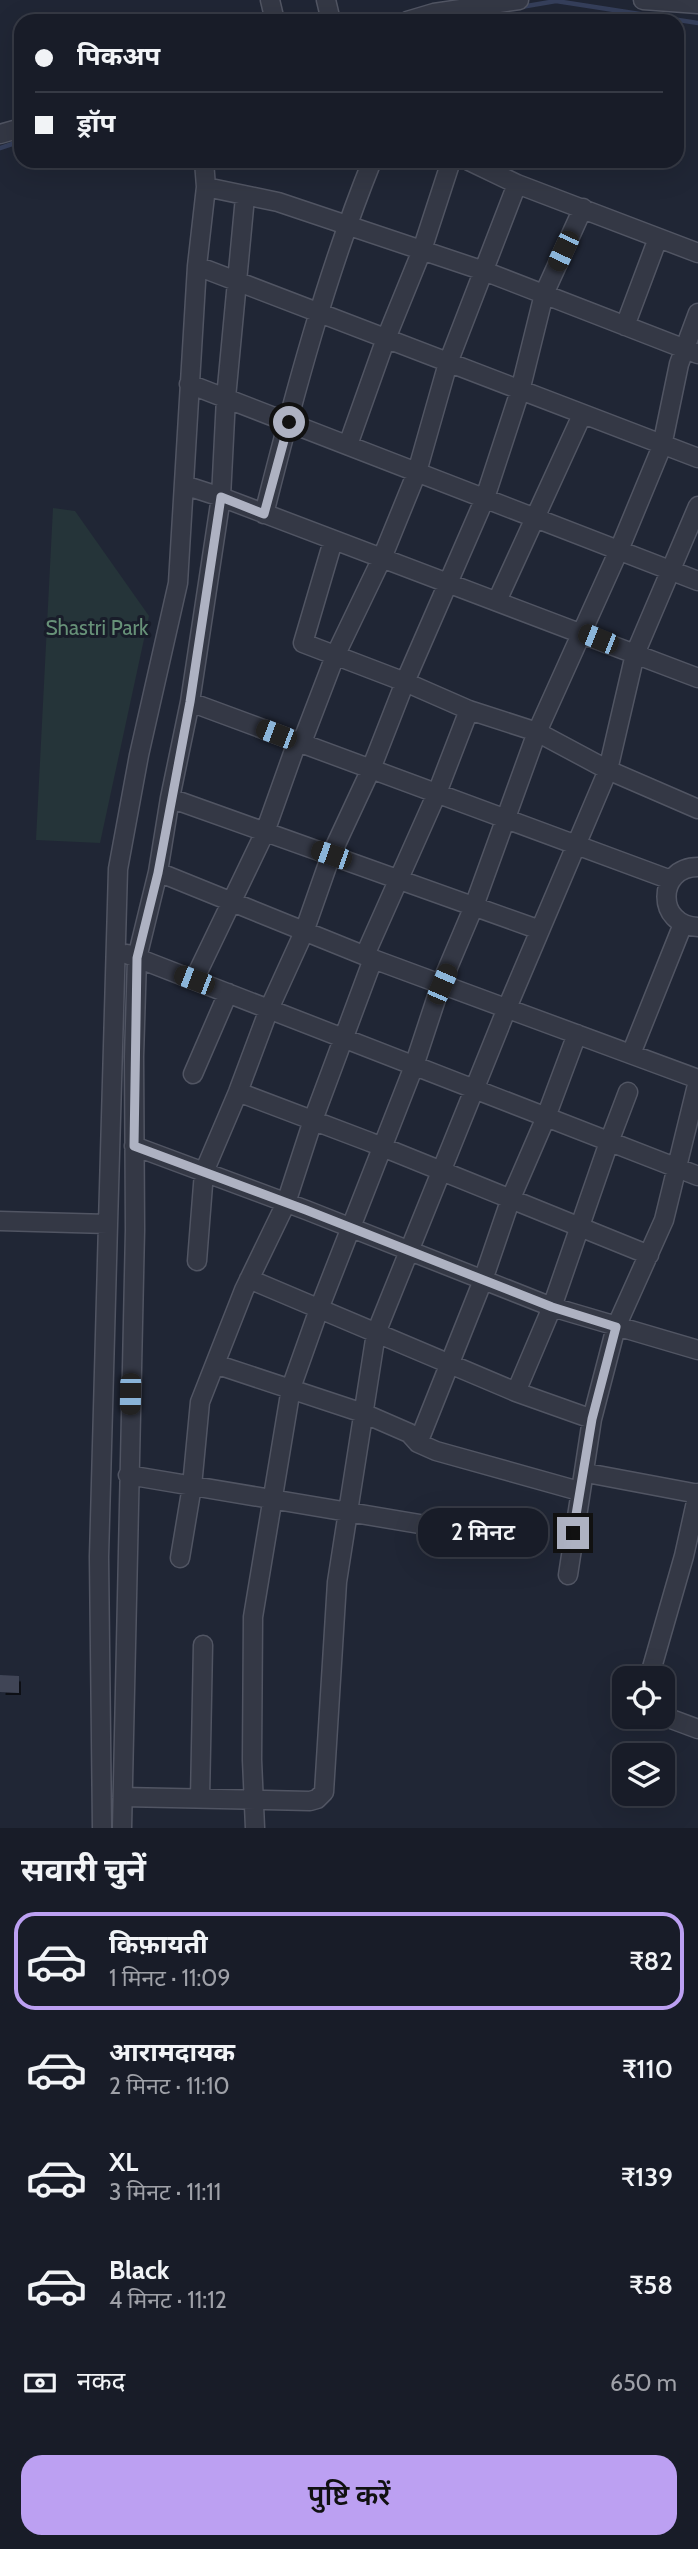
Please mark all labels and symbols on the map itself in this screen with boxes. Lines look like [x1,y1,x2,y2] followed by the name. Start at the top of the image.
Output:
[545,228,582,274] car
[273,406,305,438] route start
[45,615,149,640] park label: Shastri Park
[575,621,622,657] car
[253,717,300,751] car
[308,838,355,872] car
[425,961,460,1007] car
[171,963,218,997] car
[120,1373,141,1415] car
[419,1508,548,1558] callout: 2 मिनट
[557,1517,589,1549] route end

